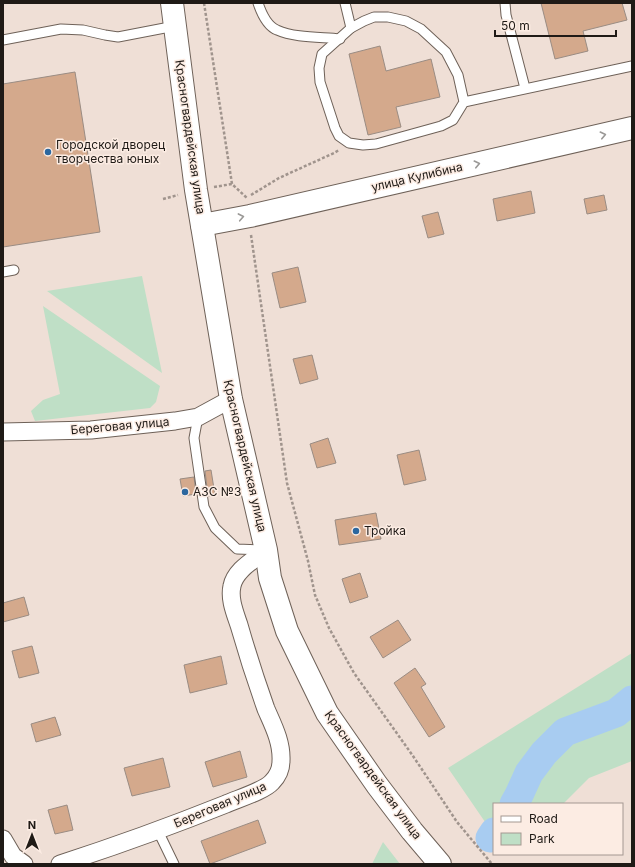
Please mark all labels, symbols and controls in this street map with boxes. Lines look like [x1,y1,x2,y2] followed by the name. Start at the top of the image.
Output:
[495,12,616,38] scale bar
[501,18,530,33] text: 50 m
[172,59,209,215] street label: Красногвардейская улица
[600,131,606,139] one-way arrow
[56,137,165,166] place label: Городской дворец творчества юных
[43,147,53,157] marker: Городской дворец творчества юных
[370,159,464,194] street label: улица Кулибина
[473,160,480,168] one-way arrow
[238,214,244,222] one-way arrow
[221,378,270,533] street label: Красногвардейская улица
[70,414,170,437] street label: Береговая улица
[193,484,241,499] place label: АЗС №3
[180,487,190,497] marker: АЗС №3
[364,523,406,538] place label: Тройка
[351,526,361,536] marker: Тройка
[322,707,425,842] street label: Красногвардейская улица
[171,778,268,831] street label: Береговая улица
[493,803,623,855] legend
[529,811,558,826] text: Road
[12,815,52,855] north arrow
[28,818,36,832] text: N
[529,831,555,846] text: Park

